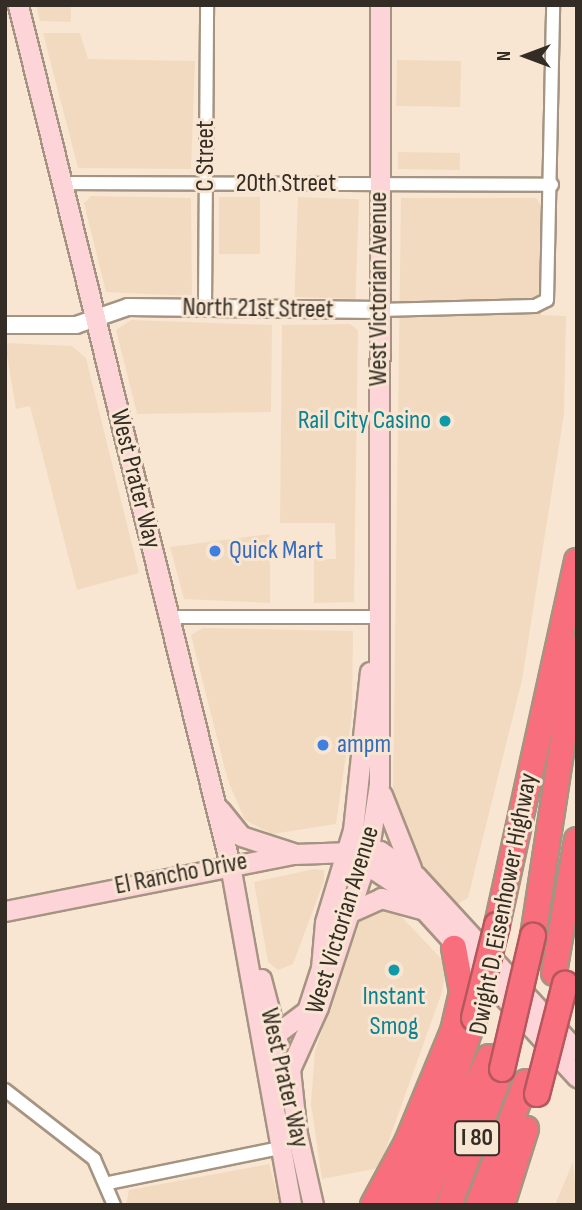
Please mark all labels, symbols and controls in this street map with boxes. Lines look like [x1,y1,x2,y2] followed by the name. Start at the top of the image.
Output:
[491,21,561,91] north arrow
[493,51,516,61] text: N
[190,120,222,192] street label: C Street
[236,168,336,200] street label: 20th Street
[363,192,395,386] street label: West Victorian Avenue
[182,292,334,326] street label: North 21st Street
[298,405,431,437] place label: Rail City Casino
[103,406,167,552] street label: West Prater Way
[437,413,453,429] marker: Rail City Casino
[229,535,323,567] place label: Quick Mart
[207,543,223,559] marker: Quick Mart
[337,729,391,761] place label: ampm
[315,737,331,753] marker: ampm
[463,771,545,1037] street label: Dwight D. Eisenhower Highway
[300,822,386,1018] street label: West Victorian Avenue
[112,846,250,902] street label: El Rancho Drive
[386,962,402,978] marker: Instant Smog
[363,981,425,1042] place label: Instant Smog
[253,1005,315,1151] street label: West Prater Way
[452,1118,502,1158] road number: I 80

